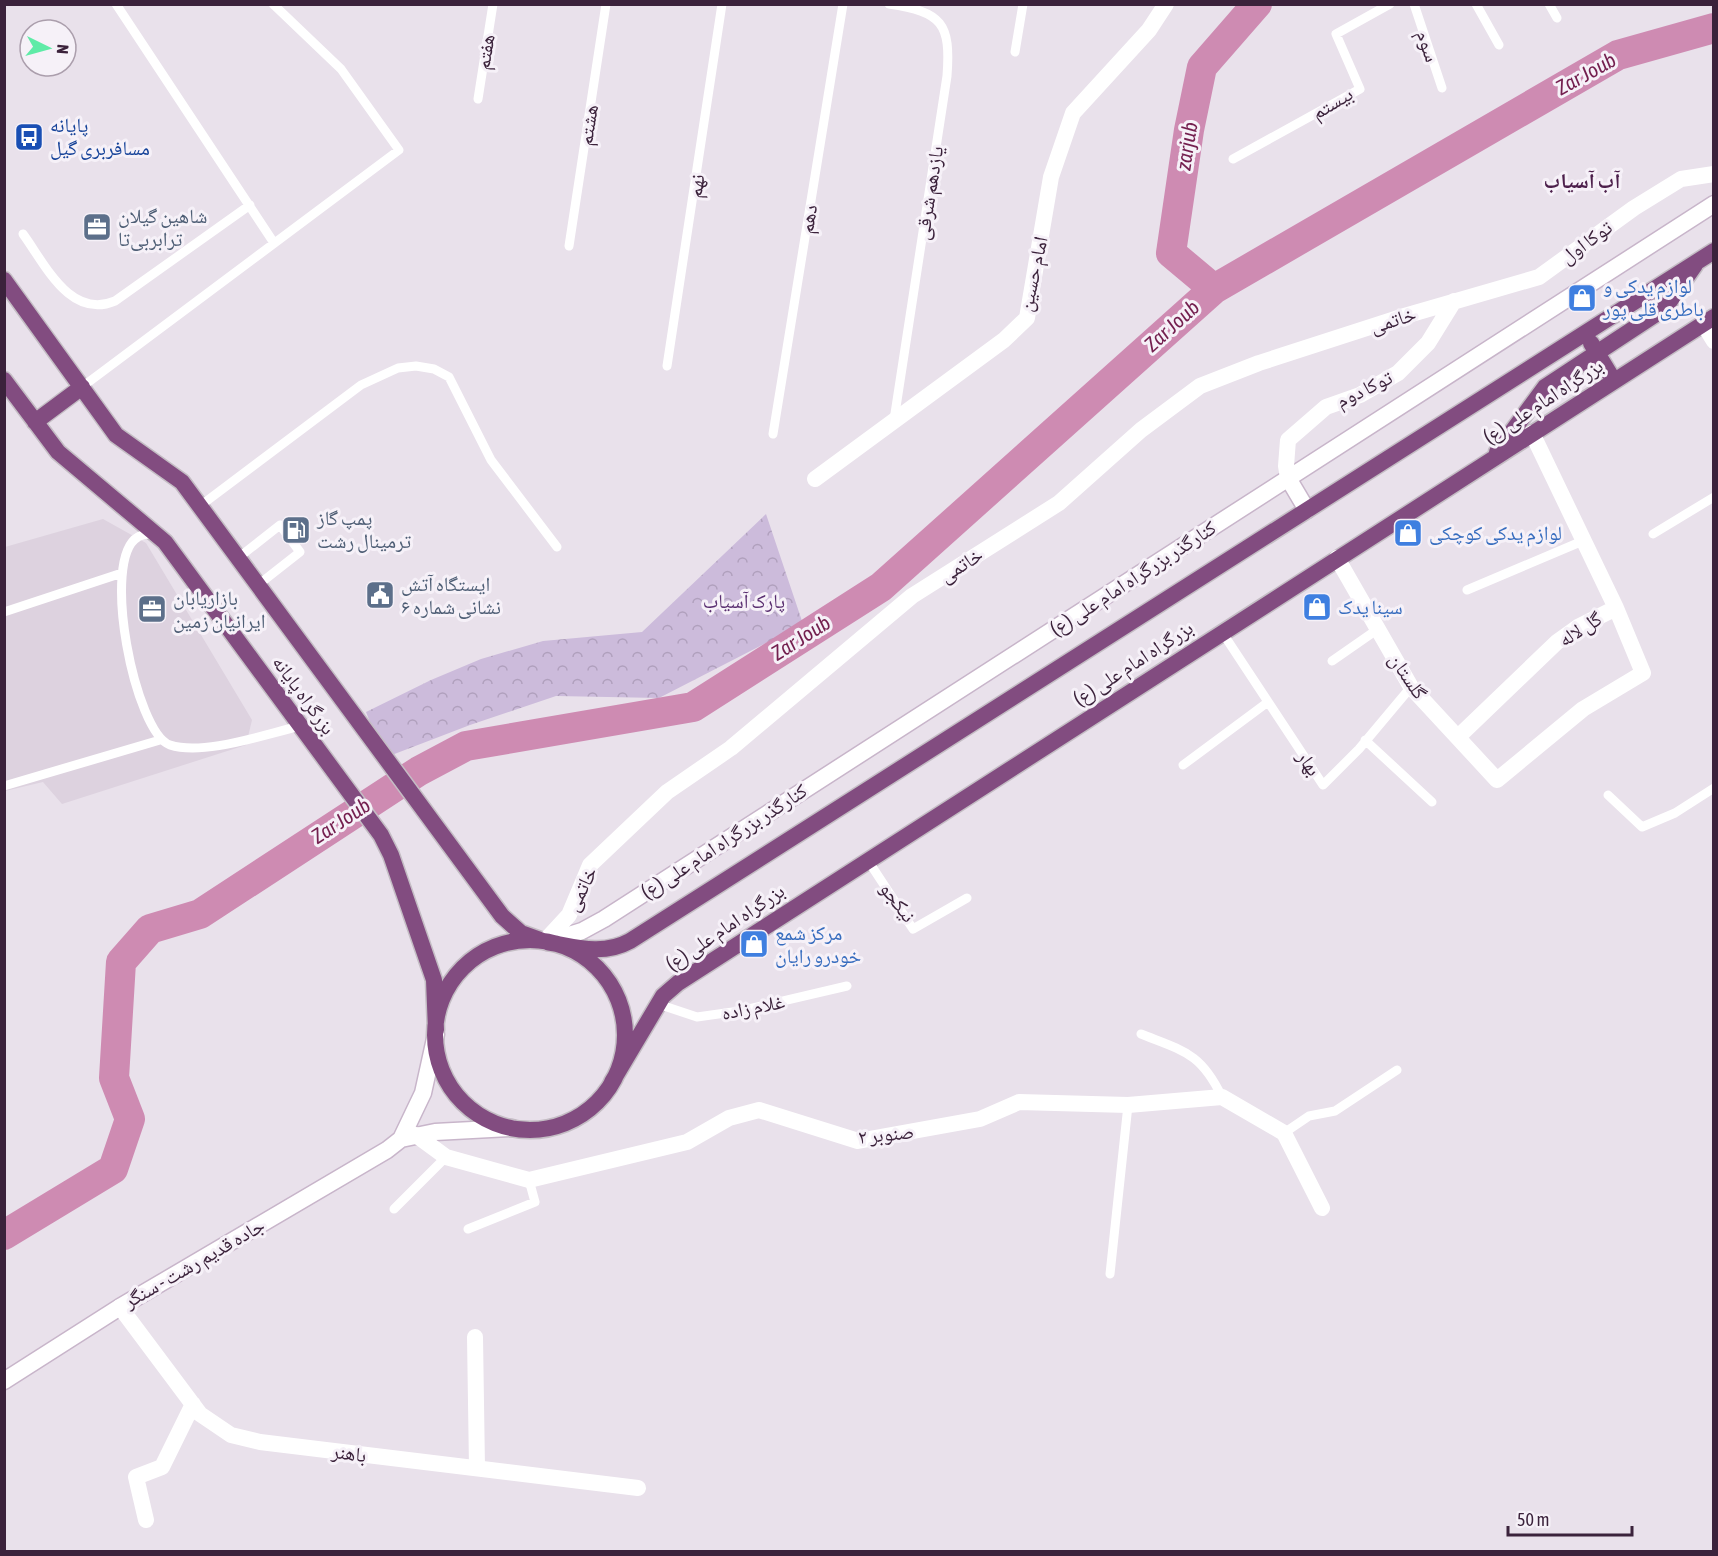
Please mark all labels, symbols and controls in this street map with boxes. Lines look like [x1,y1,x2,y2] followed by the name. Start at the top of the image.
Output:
[18,18,78,78] north arrow
[1410,27,1445,66] street label: سوم
[470,33,502,72] street label: هفتم
[54,44,72,55] text: N
[1551,47,1620,99] water label: Zar Joub
[1307,81,1358,126] street label: بیستم
[573,103,605,148] street label: هشتم
[50,113,150,160] place label: پایانه مسافربری گیل
[1170,120,1202,173] water label: zarjub
[13,121,45,153] bus stop icon: پایانه مسافربری گیل
[910,144,950,242] street label: یازدهم شرقی
[1544,168,1621,193] district label: آب آسیاب
[682,173,712,200] street label: نهم
[794,203,824,236] street label: دهم
[118,204,207,251] place label: شاهین گیلان ترابربی‌تا
[81,211,113,243] office icon: شاهین گیلان ترابربی‌تا
[1555,215,1617,269] street label: توکا اول
[1013,234,1055,314] street label: امام حسین
[1602,274,1704,321] place label: لوازم یدکی و باطری قلی پور
[1566,282,1598,314] shop icon: لوازم یدکی و باطری قلی پور
[1139,295,1204,356] water label: Zar Joub
[1367,302,1419,338] street label: خاتمی
[1479,353,1608,450] street label: بزرگراه امام علی (ع)
[1332,365,1397,415] street label: توکا دوم
[316,506,411,553] place label: پمپ گاز ترمینال رشت
[280,514,312,546] fuel station icon: پمپ گاز ترمینال رشت
[1045,515,1222,642] street label: کنارگذر بزرگراه امام علی (ع)
[1392,517,1424,549] shop icon: لوازم یدکی کوچکی
[1429,521,1562,547] place label: لوازم یدکی کوچکی
[935,542,987,588] street label: خاتمی
[401,572,501,619] place label: ایستگاه آتش نشانی شماره ۶
[364,579,396,611] public building icon: ایستگاه آتش نشانی شماره ۶
[173,586,265,633] place label: بازاریابان ایرانیان زمین
[703,589,785,613] park label: پارک آسیاب
[1301,591,1333,623] shop icon: سینا یدک
[136,593,168,625] office icon: بازاریابان ایرانیان زمین
[1338,595,1403,618] place label: سینا یدک
[1554,606,1606,651] street label: گل لاله
[767,610,834,665] water label: Zar Joub
[1069,615,1198,712] street label: بزرگراه امام علی (ع)
[1384,648,1432,704] street label: گلستان
[267,651,341,739] street label: بزرگراه پایانه
[1291,745,1326,780] street label: بهار
[636,778,813,905] street label: کنارگذر بزرگراه امام علی (ع)
[307,792,374,848] water label: Zar Joub
[560,863,602,915] street label: خاتمی
[876,877,921,927] street label: نیکجو
[661,878,790,977] street label: بزرگراه امام علی (ع)
[775,921,862,968] place label: مرکز شمع خودرو رایان
[738,928,770,960] shop icon: مرکز شمع خودرو رایان
[719,989,787,1027] street label: غلام زاده
[857,1119,915,1148] street label: صنوبر ۲
[118,1213,270,1315] street label: جاده قدیم رشت - سنگر
[329,1439,368,1467] street label: باهنر
[1508,1499,1632,1537] scale bar
[1517,1509,1549,1530] text: 50 m

